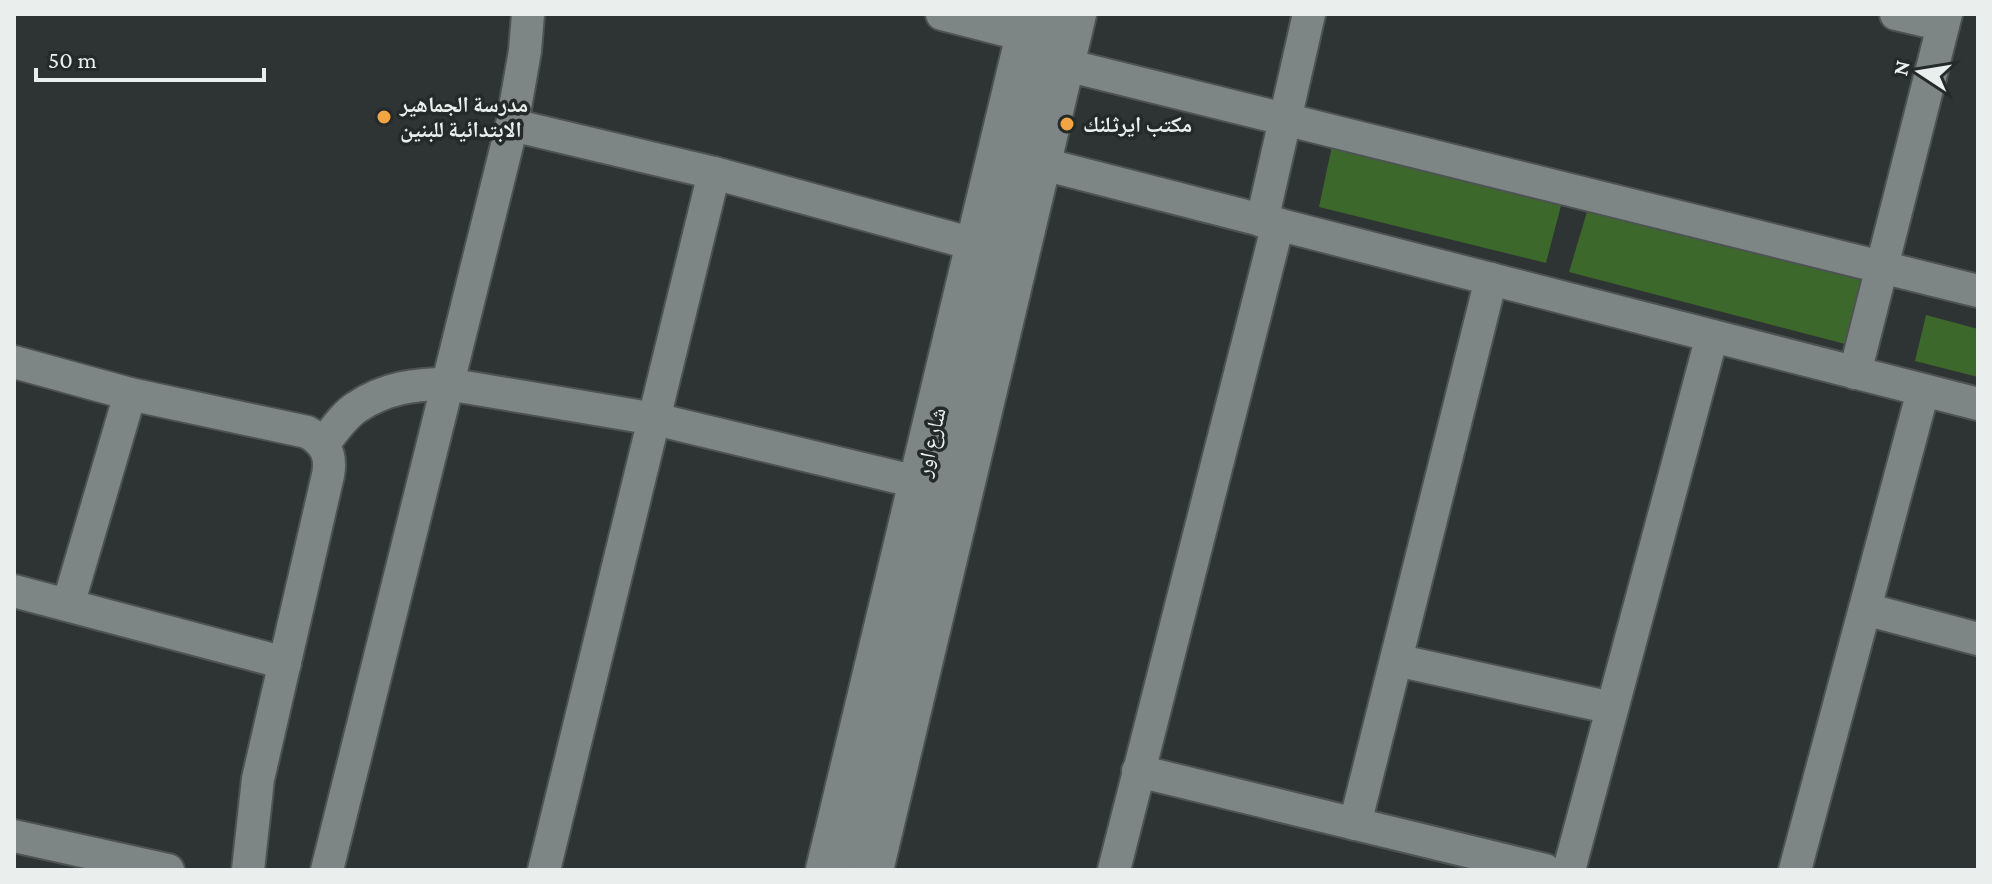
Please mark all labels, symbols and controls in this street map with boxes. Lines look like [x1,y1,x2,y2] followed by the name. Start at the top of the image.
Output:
[36,32,264,82] scale bar
[1880,32,1960,112] north arrow
[48,46,97,73] text: 50 m
[1887,58,1915,78] text: N
[399,92,528,143] place label: مدرسة الجماهير الابتدائية للبنين
[375,108,393,126] marker: مدرسة الجماهير الابتدائية للبنين
[1083,112,1192,138] place label: مكتب ايرثلنك
[1058,115,1076,133] marker: مكتب ايرثلنك
[910,405,952,480] street label: شارع اور

